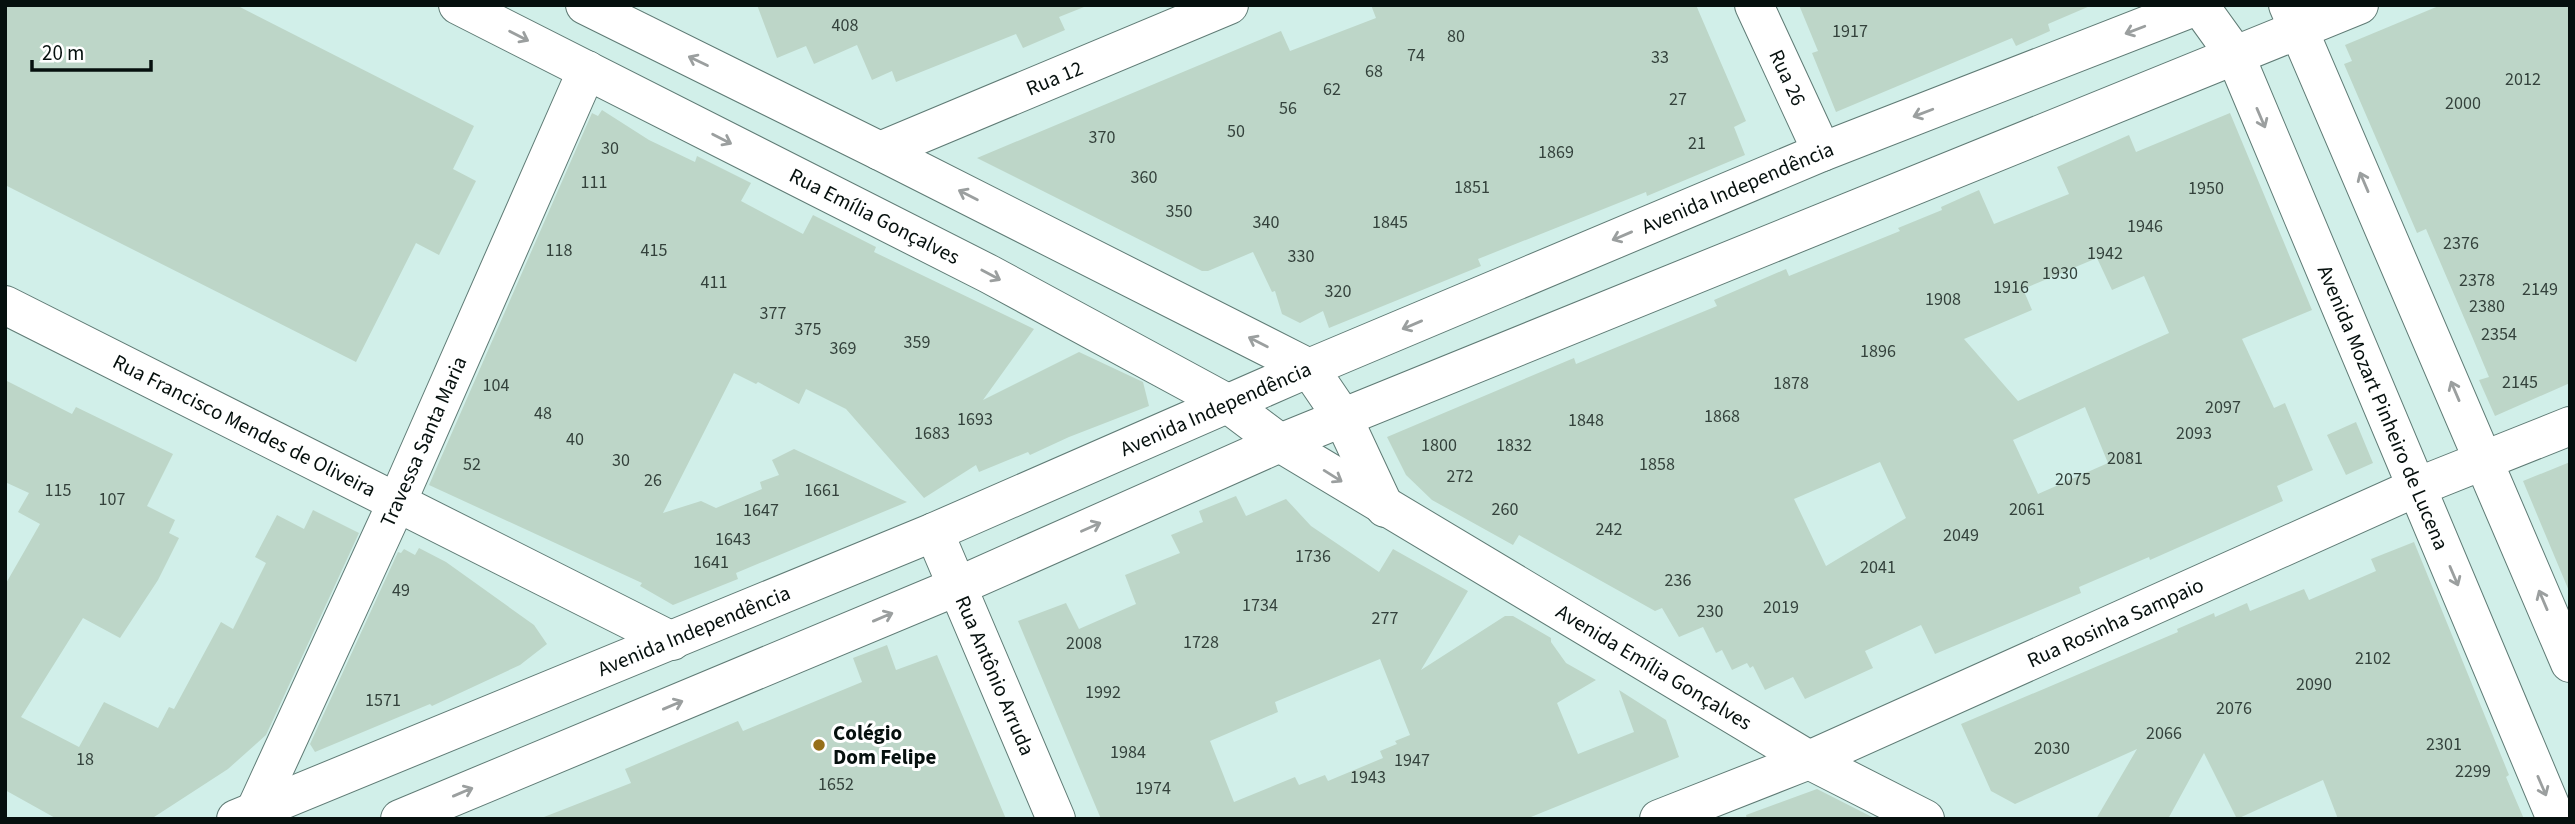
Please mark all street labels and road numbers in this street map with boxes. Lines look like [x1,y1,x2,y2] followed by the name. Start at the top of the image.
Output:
[1762,45,1814,111] street label: Rua 26
[1021,53,1087,103] street label: Rua 12
[1637,134,1838,241] street label: Avenida Independência
[784,160,965,272] street label: Rua Emília Gonçalves
[2310,260,2456,555] street label: Avenida Mozart Pinheiro de Lucena
[108,347,381,504] street label: Rua Francisco Mendes de Oliveira
[372,351,474,532] street label: Travessa Santa Maria
[1115,354,1316,464] street label: Avenida Independência
[2022,570,2209,675] street label: Rua Rosinha Sampaio
[593,578,795,684] street label: Avenida Independência
[948,591,1042,760] street label: Rua Antônio Arruda
[1550,597,1758,738] street label: Avenida Emília Gonçalves

